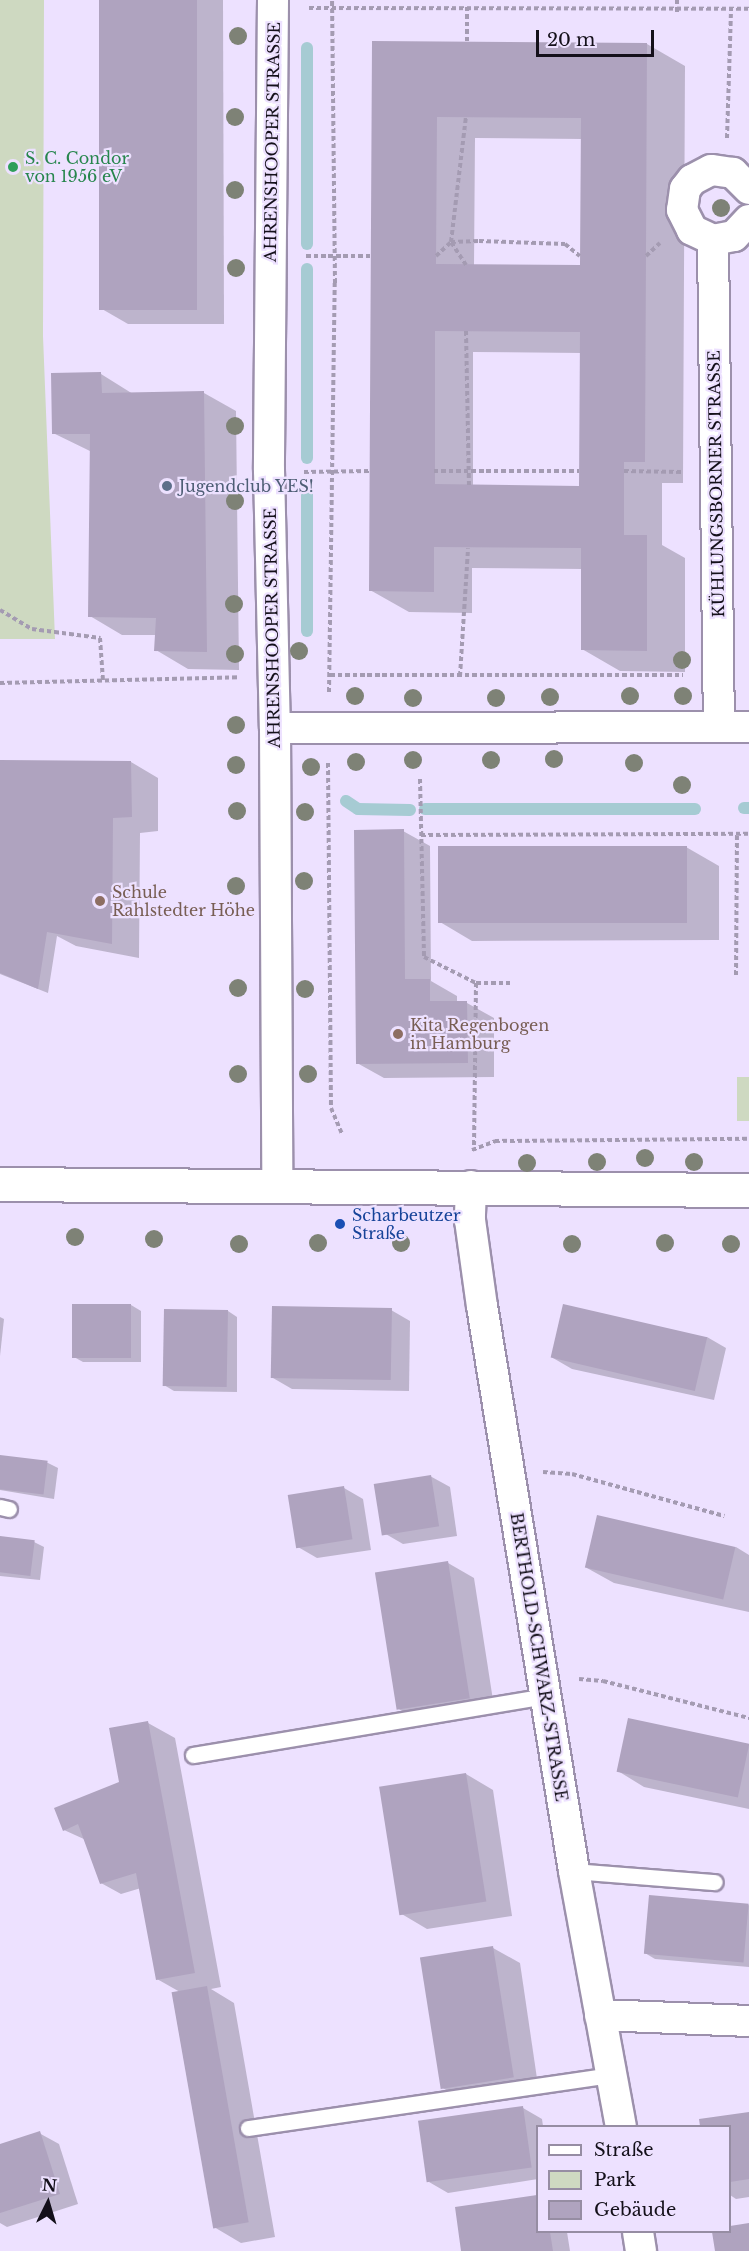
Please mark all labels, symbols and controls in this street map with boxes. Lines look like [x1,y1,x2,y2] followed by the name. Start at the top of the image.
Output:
[539,18,658,56] scale bar
[260,21,284,263] street label: AHRENSHOOPER STRASSE
[547,29,595,51] text: 20 m
[25,148,129,186] place label: S. C. Condor von 1956 eV
[6,160,20,174] marker: S. C. Condor von 1956 eV
[704,350,728,618] street label: KÜHLUNGSBORNER STRASSE
[179,476,314,496] place label: Jugendclub YES!
[160,479,174,493] marker: Jugendclub YES!
[260,507,284,749] street label: AHRENSHOOPER STRASSE
[112,882,255,920] place label: Schule Rahlstedter Höhe
[93,894,107,908] marker: Schule Rahlstedter Höhe
[410,1015,549,1053] place label: Kita Regenbogen in Hamburg
[391,1027,405,1041] marker: Kita Regenbogen in Hamburg
[352,1205,461,1243] place label: Scharbeutzer Straße
[333,1217,347,1231] marker: Scharbeutzer Straße
[507,1511,571,1803] street label: BERTHOLD-SCHWARZ-STRASSE
[536,2125,731,2233] legend
[594,2139,654,2161] text: Straße
[594,2169,636,2191] text: Park
[18,2173,78,2233] north arrow
[41,2174,58,2196] text: N
[594,2199,676,2221] text: Gebäude

